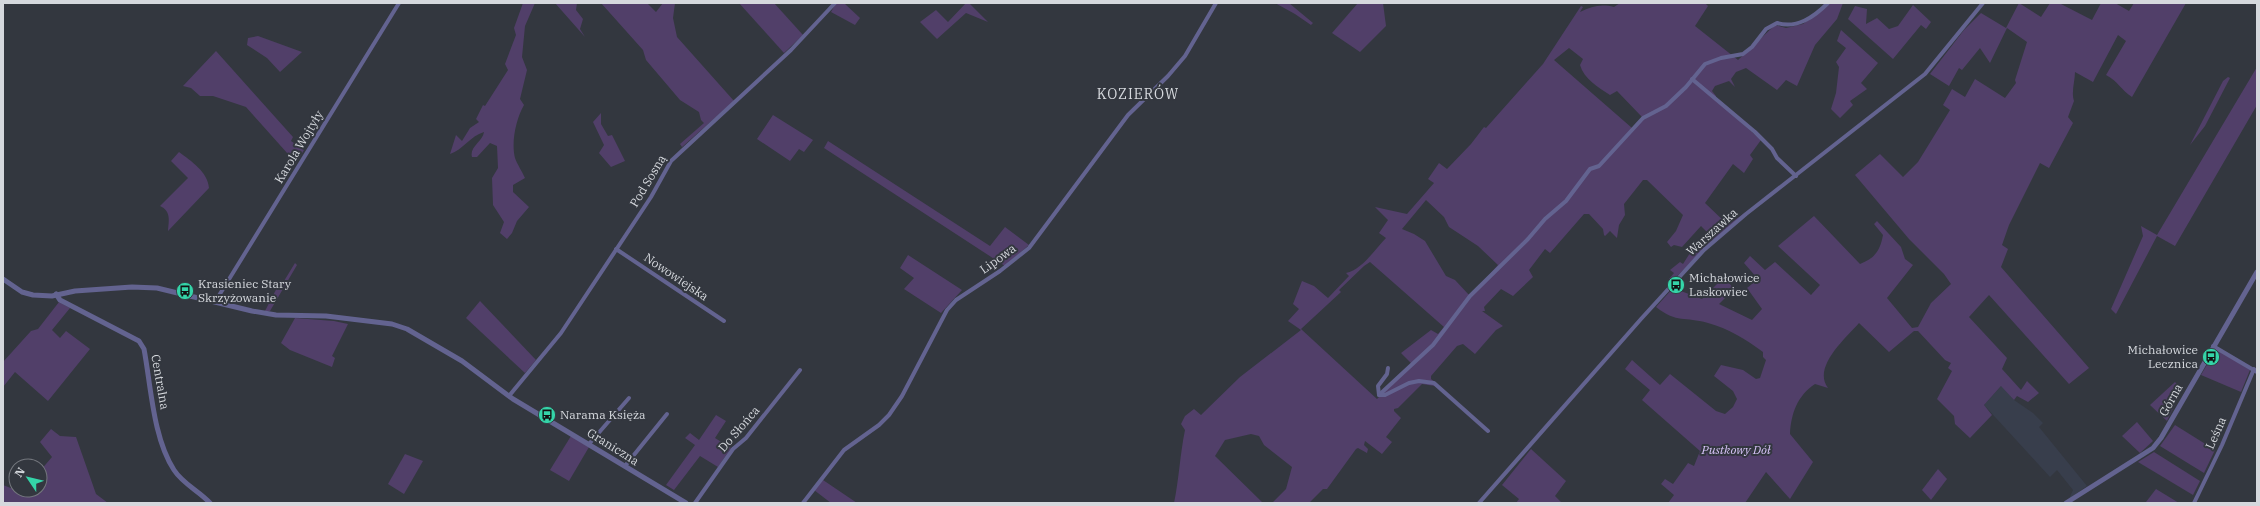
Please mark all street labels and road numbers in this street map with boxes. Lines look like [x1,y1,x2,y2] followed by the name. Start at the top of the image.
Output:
[271,107,326,186] street label: Karola Wojtyły
[626,152,669,210] street label: Pod Sosną
[1683,204,1741,259] street label: Warszawka
[977,240,1019,277] street label: Lipowa
[641,250,712,304] street label: Nowowiejska
[148,353,173,411] street label: Centralna
[2156,380,2186,419] street label: Górna
[715,402,763,455] street label: Do Słońca
[2202,414,2229,451] street label: Leśna
[584,425,642,469] street label: Graniczna

